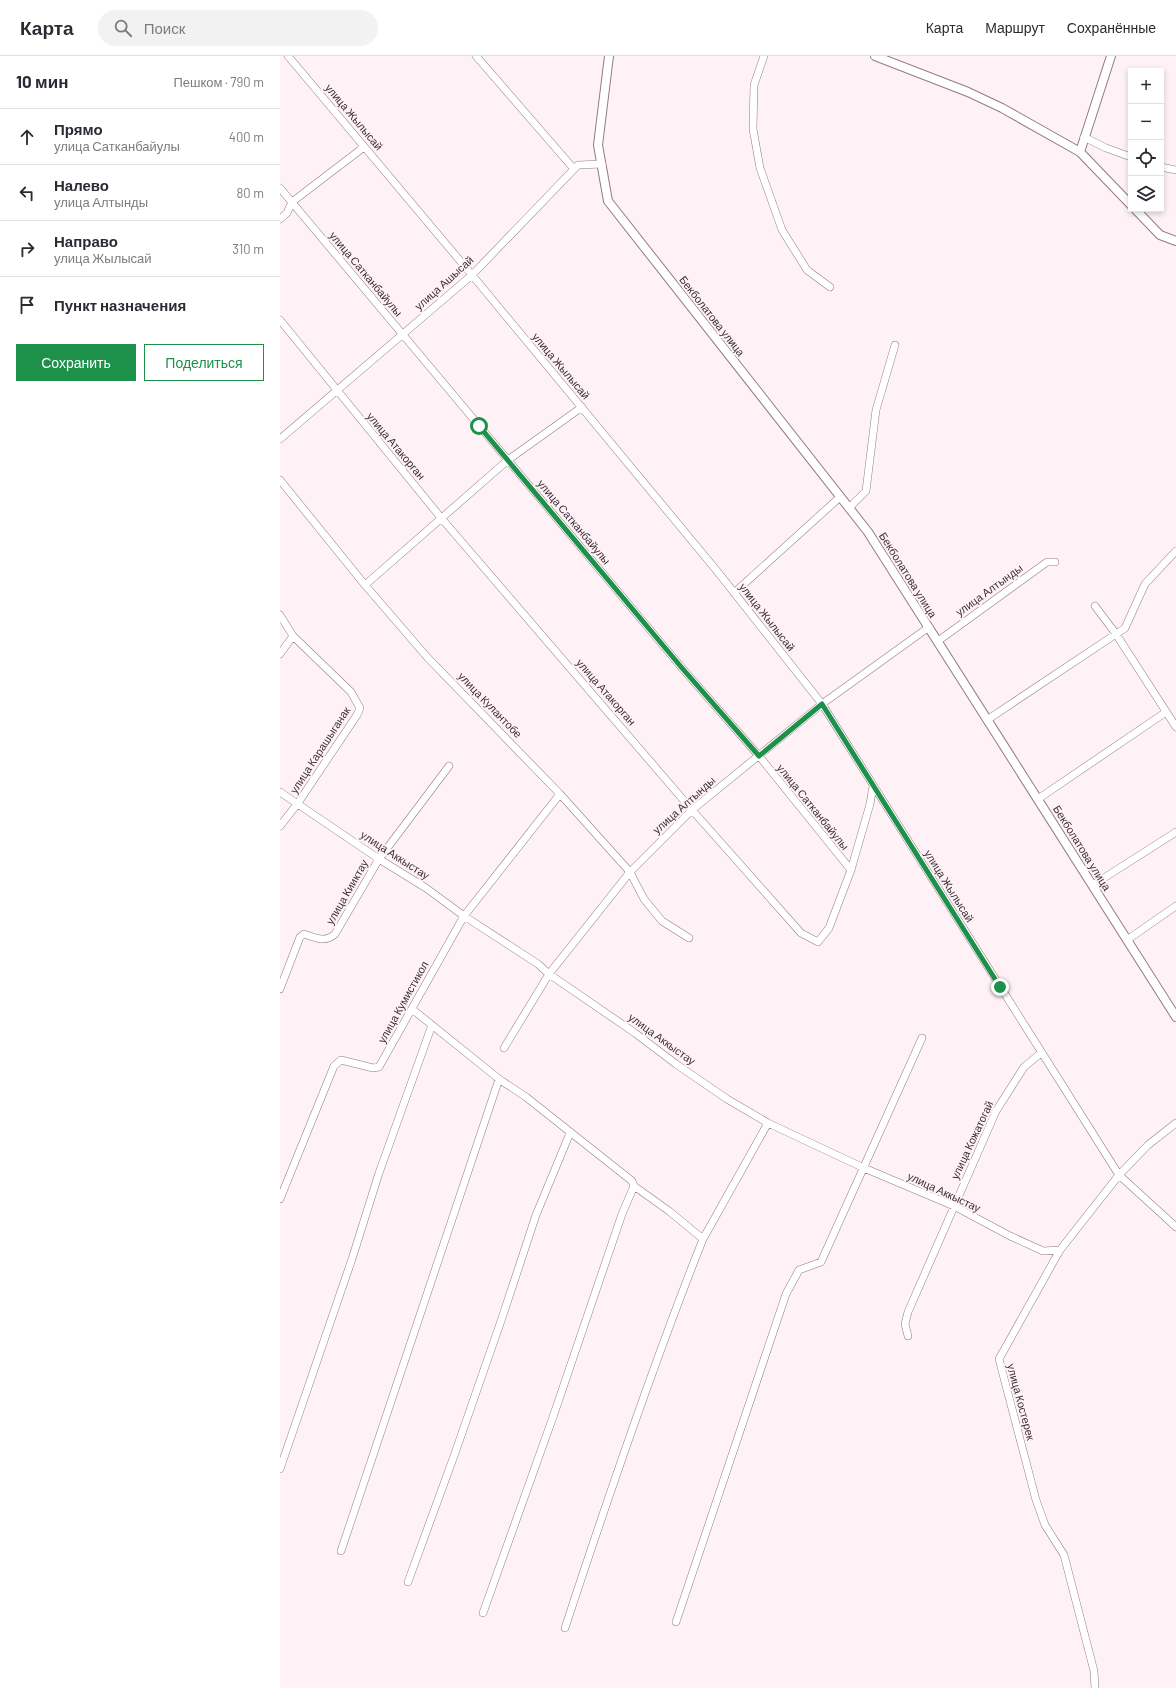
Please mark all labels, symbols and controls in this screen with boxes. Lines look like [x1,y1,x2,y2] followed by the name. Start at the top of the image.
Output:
[98,10,378,46] search box
[20,16,74,39] text: Карта
[112,17,134,39] icon: search
[144,19,185,37] text: Поиск
[926,19,963,36] text: Карта
[985,19,1045,36] text: Маршрут
[1067,19,1156,36] text: Сохранённые
[1128,68,1164,212] map controls
[1128,68,1164,104] button: +
[16,71,68,91] text: 10 мин
[173,74,264,90] text: Пешком · 790 m
[323,81,386,152] street label: улица Жылысай
[1128,104,1164,140] button: −
[54,120,103,138] text: Прямо
[16,126,38,148] icon: ahead
[229,129,264,145] text: 400 m
[54,138,180,154] text: улица Сатканбайулы
[1128,140,1164,176] button: locate
[54,176,109,194] text: Налево
[1128,176,1164,212] button: layers
[16,182,38,204] icon: left
[237,185,264,201] text: 80 m
[54,194,148,210] text: улица Алтынды
[327,229,406,319] street label: улица Сатканбайулы
[54,232,118,250] text: Направо
[16,238,38,260] icon: right
[232,241,264,257] text: 310 m
[54,250,152,266] text: улица Жылысай
[412,253,476,312] street label: улица Ашысай
[677,273,748,359] street label: Бекболатова улица
[16,294,38,316] icon: arrive
[54,296,186,314] text: Пункт назначения
[530,330,593,401] street label: улица Жылысай
[16,344,136,381] button: Сохранить
[144,344,264,381] button: Поделиться
[365,409,428,482] street label: улица Атакорган
[470,417,488,435] route start
[535,477,614,567] street label: улица Сатканбайулы
[877,530,940,621] street label: Бекболатова улица
[953,561,1025,618] street label: улица Алтынды
[737,580,798,653] street label: улица Жылысай
[574,656,639,728] street label: улица Атакорган
[456,669,525,740] street label: улица Кулантобе
[287,704,353,796] street label: улица Карашыганак
[775,761,852,852] street label: улица Сатканбайулы
[650,773,718,836] street label: улица Алтынды
[1051,803,1114,894] street label: Бекболатова улица
[359,828,432,882] street label: улица Аккыстау
[922,847,977,924] street label: улица Жылысай
[323,857,371,926] street label: улица Кииктау
[375,958,431,1045] street label: улица Кумистикол
[991,978,1009,996] route end
[626,1010,699,1067] street label: улица Аккыстау
[948,1098,995,1181] street label: улица Кожатогай
[906,1169,983,1214] street label: улица Аккыстау
[1005,1362,1038,1442] street label: улица Костерек

